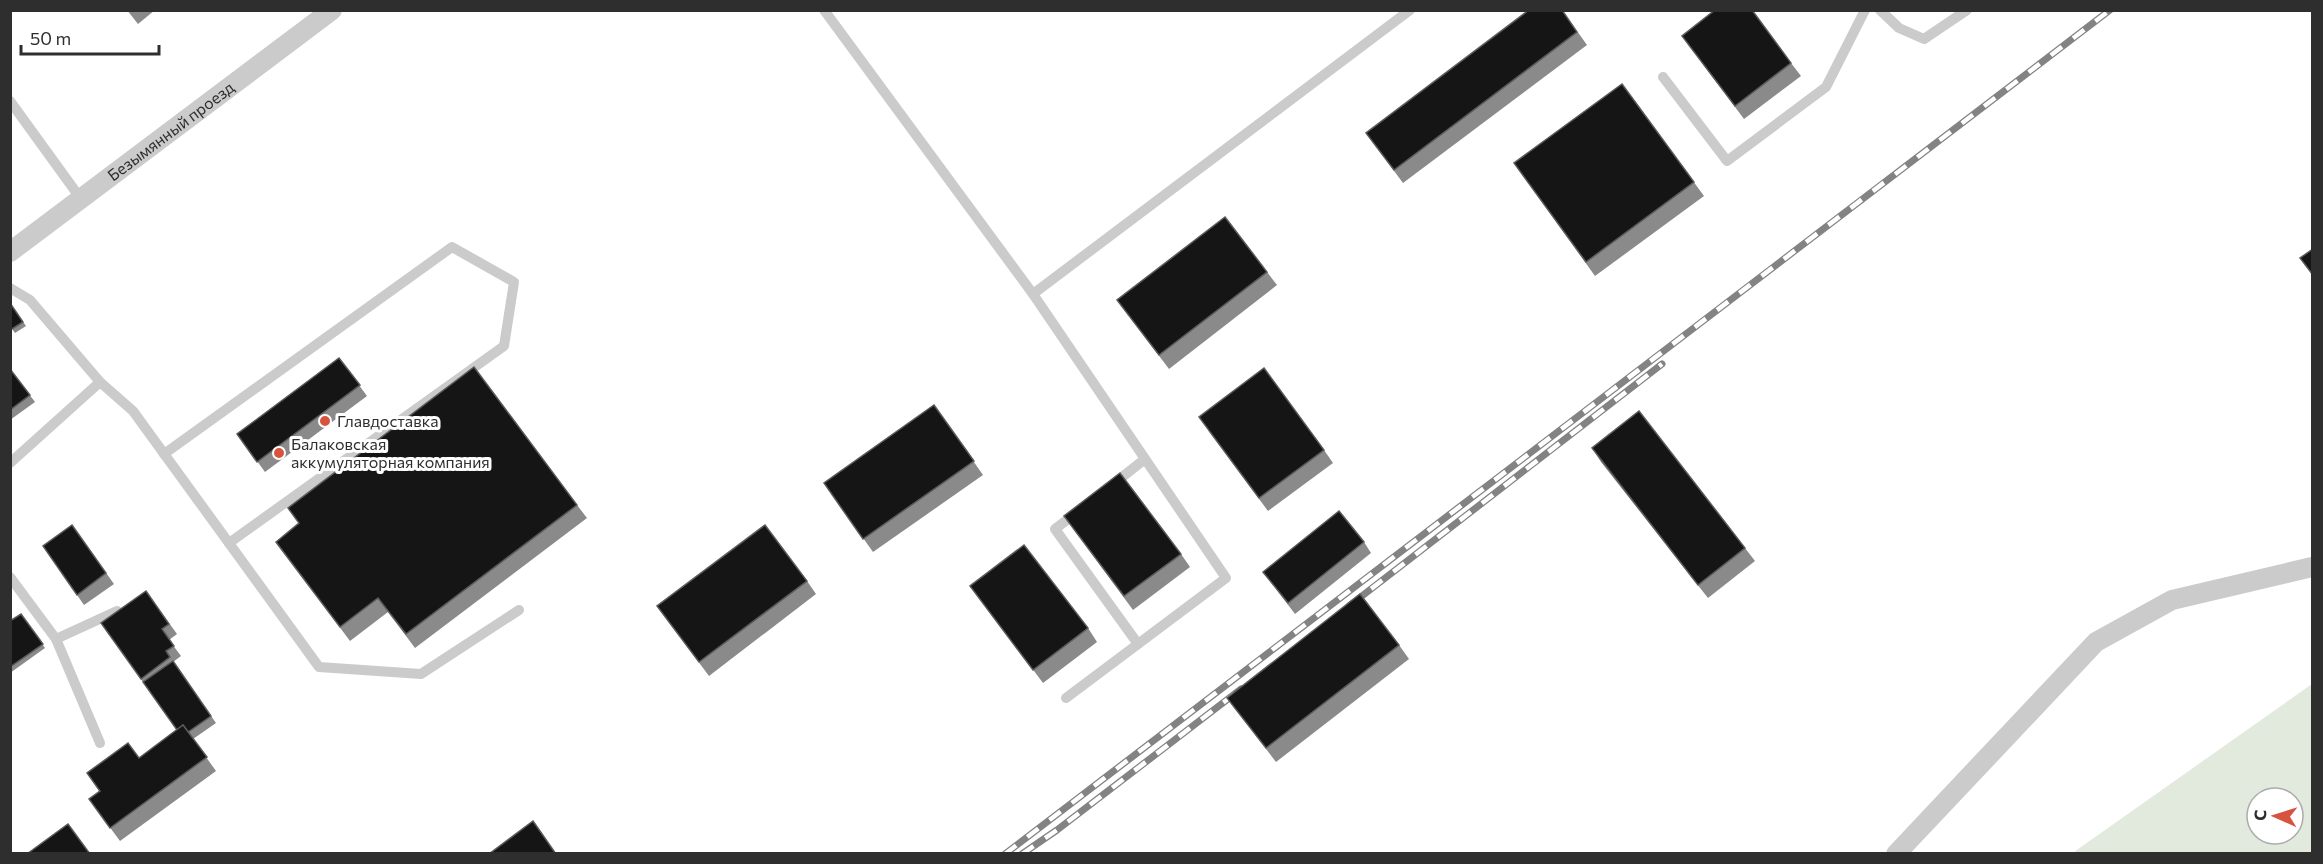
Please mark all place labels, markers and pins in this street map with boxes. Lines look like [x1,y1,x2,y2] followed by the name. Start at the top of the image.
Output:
[337,411,439,430] place label: Главдоставка
[318,414,332,428] marker: Главдоставка
[291,434,490,471] place label: Балаковская аккумуляторная компания
[272,446,286,460] marker: Балаковская аккумуляторная компания

